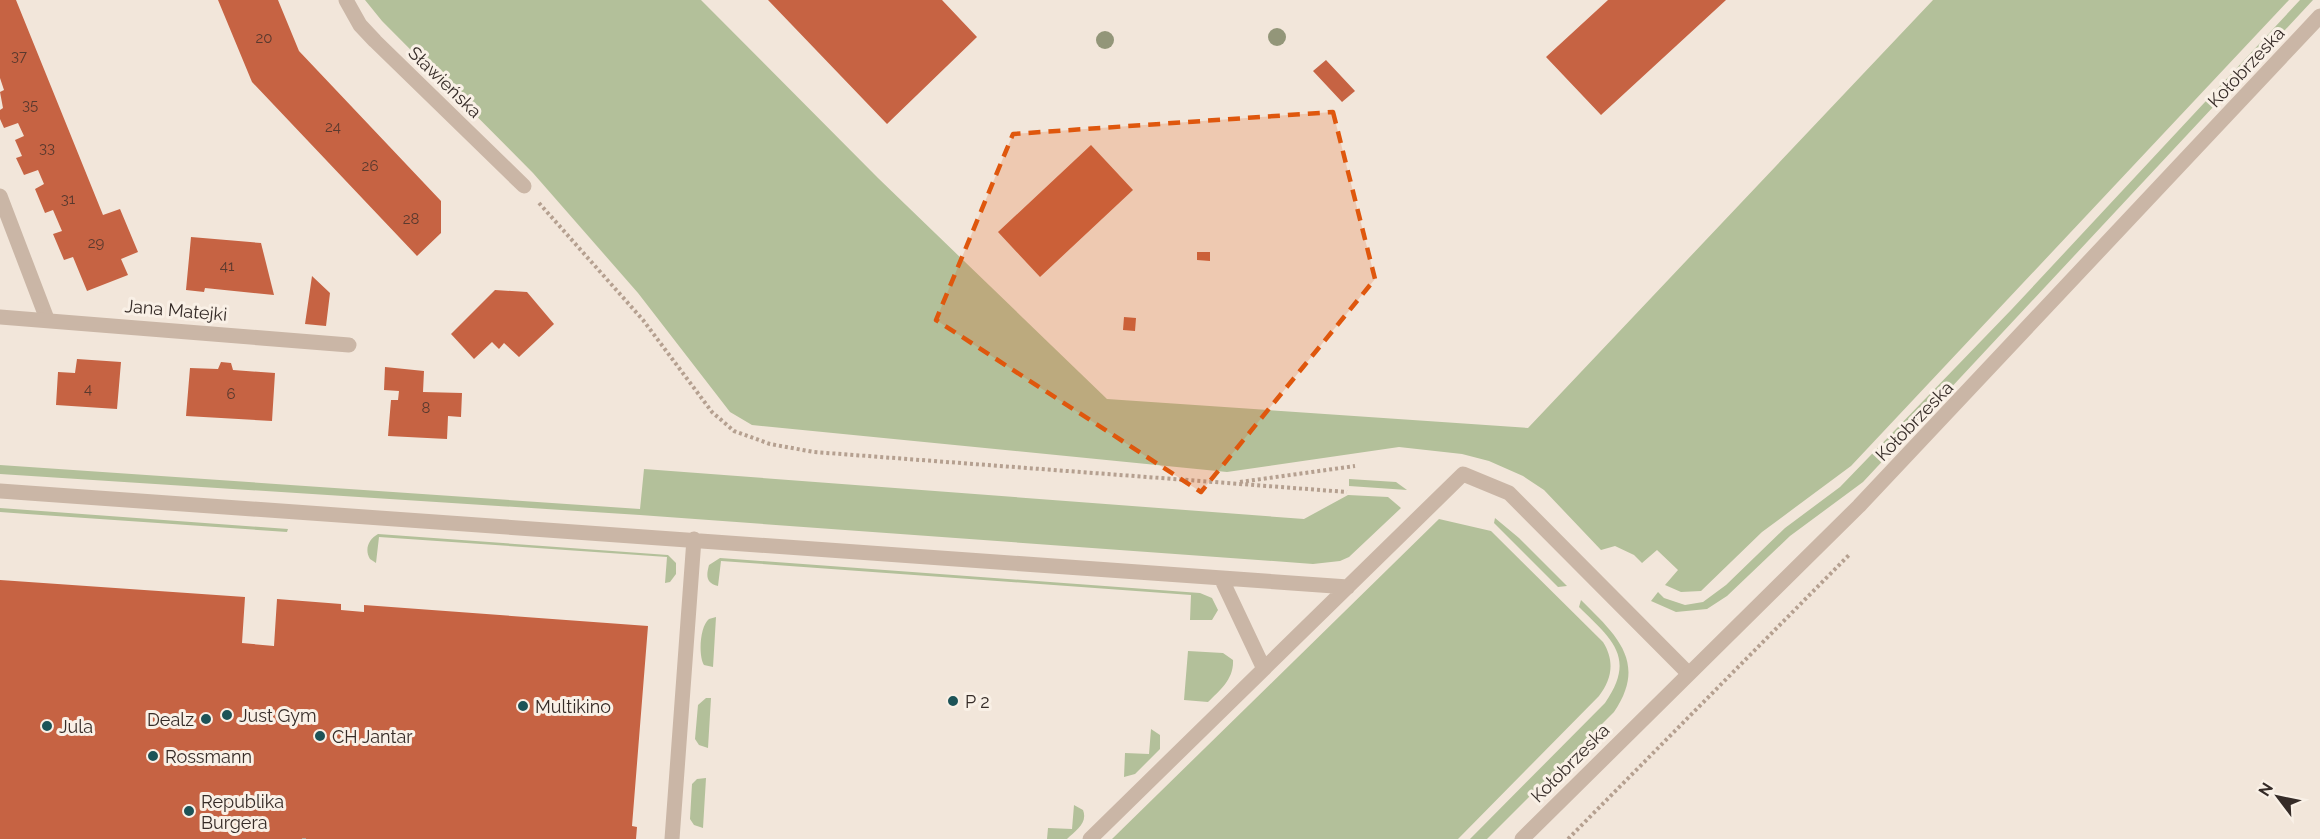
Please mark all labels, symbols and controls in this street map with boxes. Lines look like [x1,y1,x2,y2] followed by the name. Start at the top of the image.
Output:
[2203,22,2289,112] street label: Kołobrzeska
[256,29,273,47] house number: 20
[404,42,486,122] street label: Sławieńska
[11,47,27,65] house number: 37
[22,96,38,114] house number: 35
[325,118,341,136] house number: 24
[39,139,55,157] house number: 33
[362,157,378,175] house number: 26
[61,190,76,208] house number: 31
[403,210,419,228] house number: 28
[88,234,105,252] house number: 29
[220,257,235,275] house number: 41
[124,295,228,325] street label: Jana Matejki
[1871,377,1957,465] street label: Kołobrzeska
[84,380,92,398] house number: 4
[226,385,236,403] house number: 6
[422,399,431,417] house number: 8
[965,691,990,712] place label: P 2
[946,694,960,708] marker: P 2
[535,696,611,717] place label: Multikino
[516,699,530,713] marker: Multikino
[239,705,317,726] place label: Just Gym
[220,708,234,722] marker: Just Gym
[147,709,194,730] place label: Dealz
[199,712,213,726] marker: Dealz
[59,716,93,737] place label: Jula
[40,719,54,733] marker: Jula
[1526,719,1614,807] street label: Kołobrzeska
[332,726,413,747] place label: CH Jantar
[313,729,327,743] marker: CH Jantar
[165,746,252,767] place label: Rossmann
[146,749,160,763] marker: Rossmann
[2248,767,2308,827] north arrow
[2254,779,2277,800] text: N
[201,791,284,833] place label: Republika Burgera
[182,804,196,818] marker: Republika Burgera

